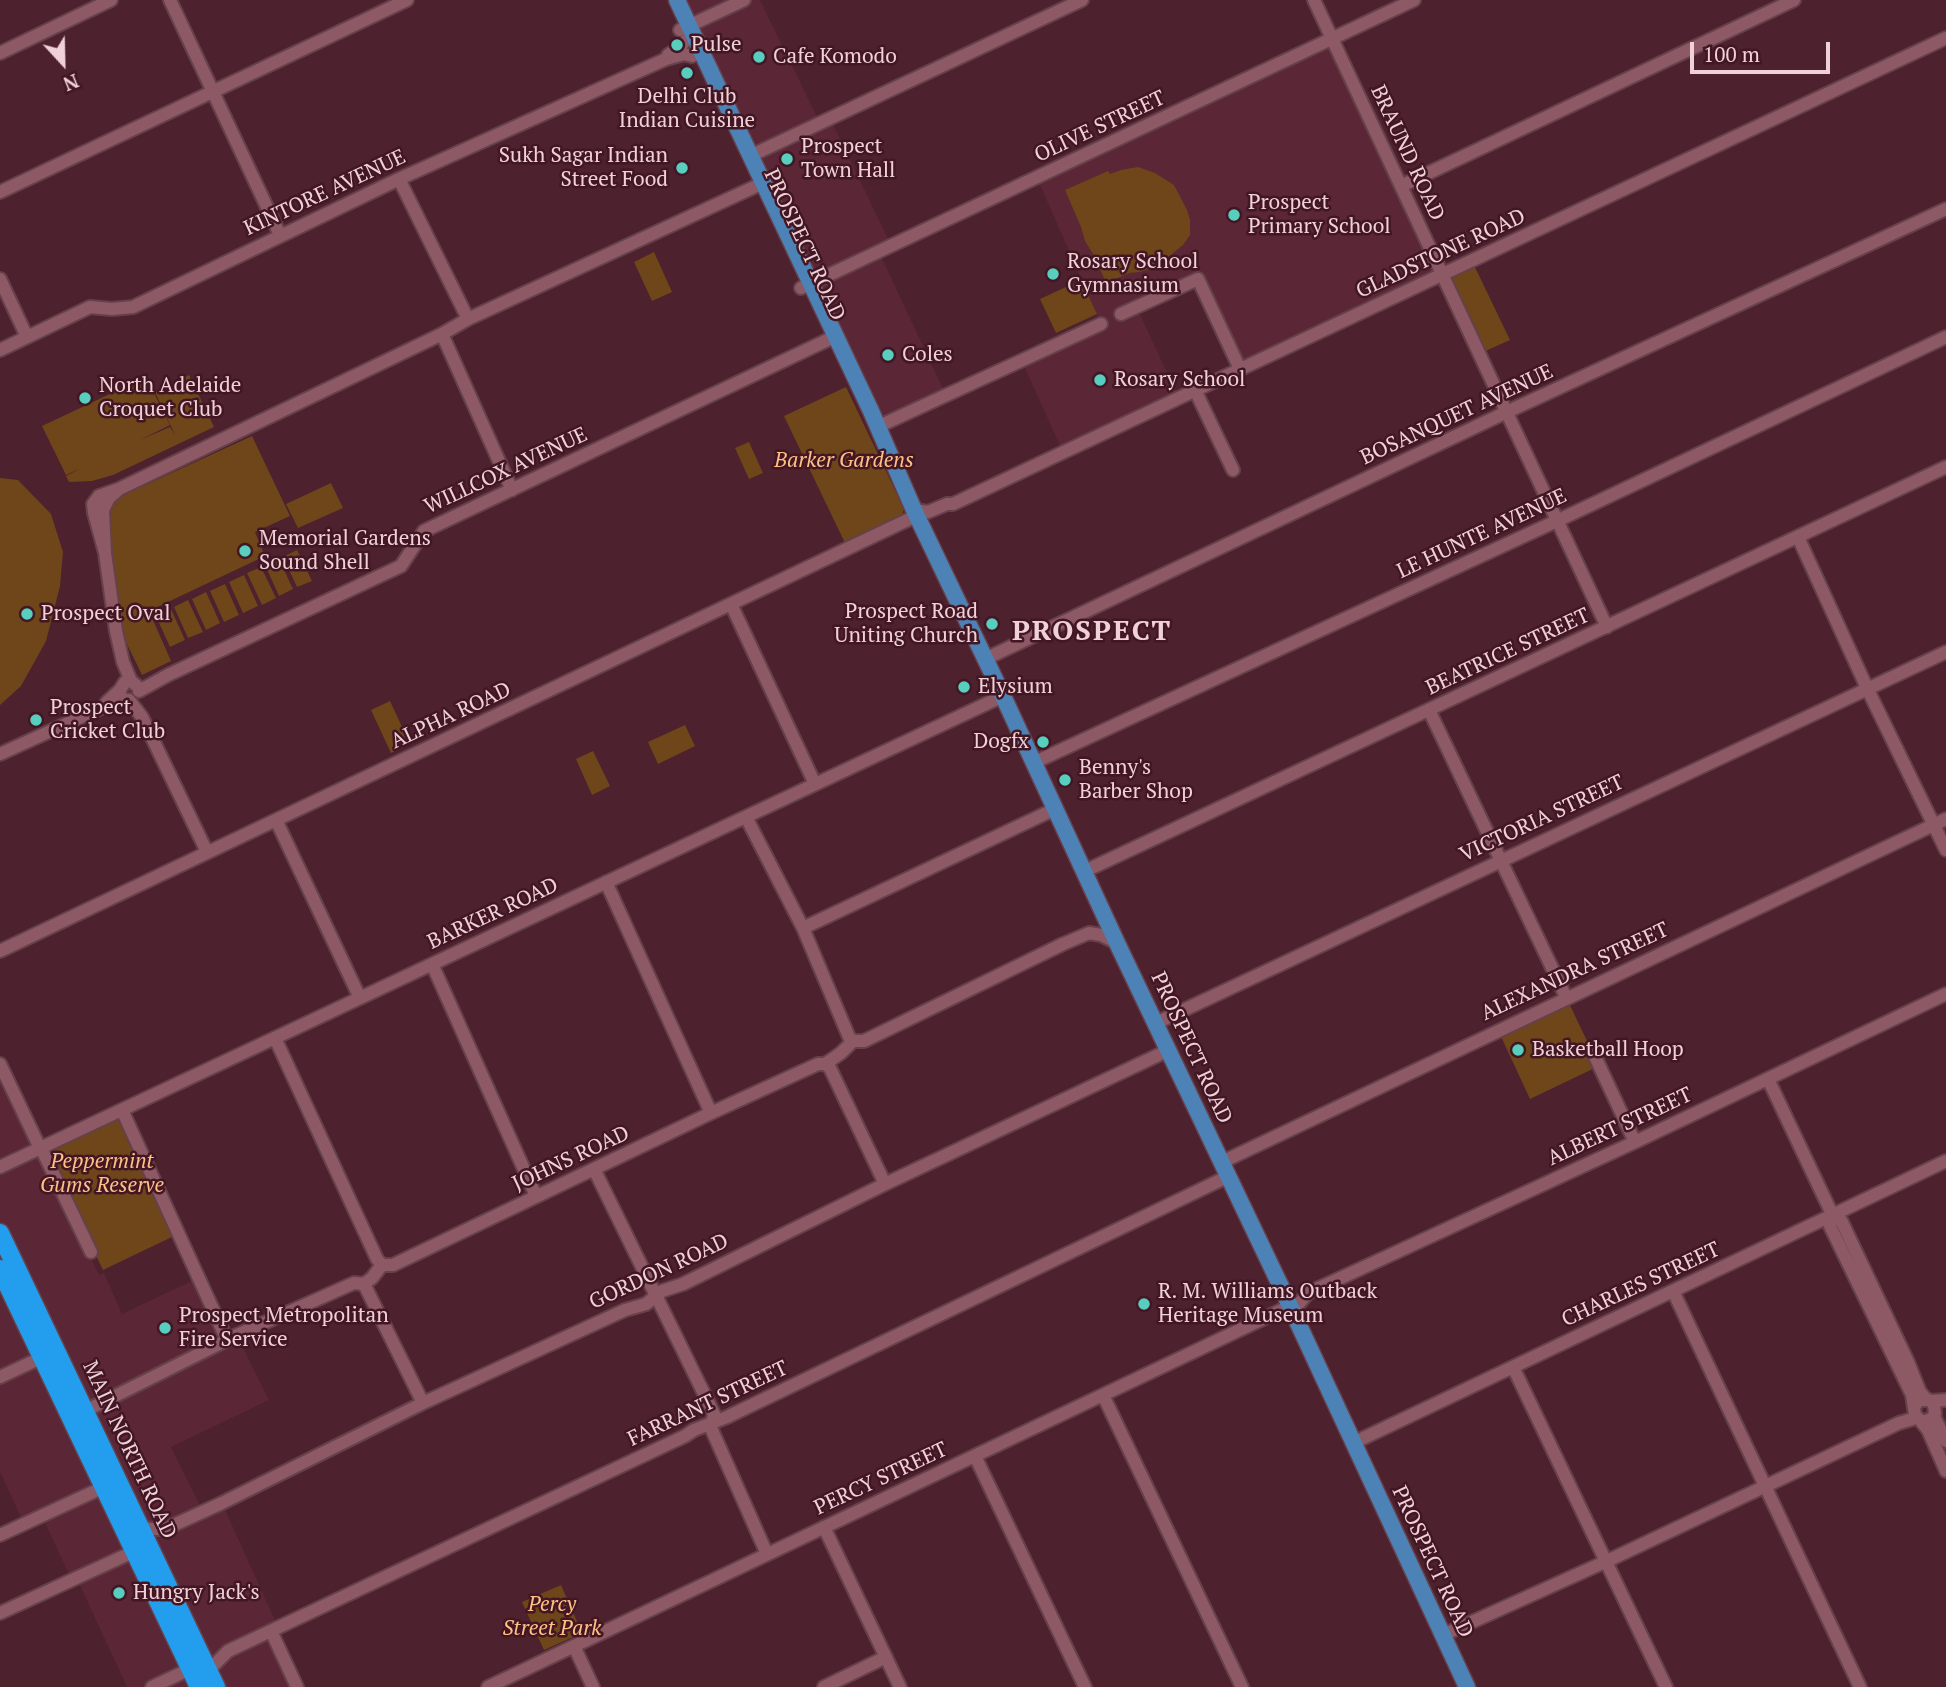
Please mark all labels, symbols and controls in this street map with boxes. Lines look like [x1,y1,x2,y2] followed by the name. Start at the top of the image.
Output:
[28,28,98,98] north arrow
[1694,28,1834,72] scale bar
[691,32,742,58] place label: Pulse
[669,37,685,53] marker: Pulse
[1703,40,1760,68] text: 100 m
[773,44,897,70] place label: Cafe Komodo
[751,49,767,65] marker: Cafe Komodo
[679,65,695,81] marker: Delhi Club Indian Cuisine
[60,69,82,97] text: N
[1365,81,1449,225] street label: BRAUND ROAD
[619,84,755,134] place label: Delhi Club Indian Cuisine
[1031,86,1169,168] street label: OLIVE STREET
[801,134,895,184] place label: Prospect Town Hall
[499,143,668,193] place label: Sukh Sagar Indian Street Food
[240,144,410,242] street label: KINTORE AVENUE
[779,151,795,167] marker: Prospect Town Hall
[674,160,690,176] marker: Sukh Sagar Indian Street Food
[758,165,850,325] street label: PROSPECT ROAD
[1248,190,1391,240] place label: Prospect Primary School
[1353,204,1529,304] street label: GLADSTONE ROAD
[1226,207,1242,223] marker: Prospect Primary School
[1067,249,1198,299] place label: Rosary School Gymnasium
[1045,266,1061,282] marker: Rosary School Gymnasium
[902,342,953,368] place label: Coles
[880,347,896,363] marker: Coles
[1357,359,1557,471] street label: BOSANQUET AVENUE
[1114,367,1245,393] place label: Rosary School
[1092,372,1108,388] marker: Rosary School
[99,373,241,423] place label: North Adelaide Croquet Club
[77,390,93,406] marker: North Adelaide Croquet Club
[420,422,592,520] street label: WILLCOX AVENUE
[774,448,914,474] park label: Barker Gardens
[1393,484,1571,584] street label: LE HUNTE AVENUE
[259,526,431,576] place label: Memorial Gardens Sound Shell
[237,543,253,559] marker: Memorial Gardens Sound Shell
[834,599,978,649] place label: Prospect Road Uniting Church
[41,601,170,627] place label: Prospect Oval
[1422,603,1594,701] street label: BEATRICE STREET
[19,606,35,622] marker: Prospect Oval
[1013,615,1171,649] district label: PROSPECT
[984,616,1000,632] marker: Prospect Road Uniting Church
[978,674,1053,700] place label: Elysium
[387,677,515,755] street label: ALPHA ROAD
[956,679,972,695] marker: Elysium
[50,695,165,745] place label: Prospect Cricket Club
[28,712,44,728] marker: Prospect Cricket Club
[973,729,1029,755] place label: Dogfx
[1035,734,1051,750] marker: Dogfx
[1079,755,1193,805] place label: Benny's Barber Shop
[1456,770,1628,868] street label: VICTORIA STREET
[1057,772,1073,788] marker: Benny's Barber Shop
[424,873,562,955] street label: BARKER ROAD
[1477,917,1673,1027] street label: ALEXANDRA STREET
[1145,968,1237,1128] street label: PROSPECT ROAD
[1532,1037,1684,1063] place label: Basketball Hoop
[1510,1042,1526,1058] marker: Basketball Hoop
[1544,1083,1696,1171] street label: ALBERT STREET
[509,1121,633,1197] street label: JOHNS ROAD
[40,1149,164,1199] park label: Peppermint Gums Reserve
[585,1229,733,1315] street label: GORDON ROAD
[1558,1237,1724,1333] street label: CHARLES STREET
[1158,1279,1377,1329] place label: R. M. Williams Outback Heritage Museum
[1136,1296,1152,1312] marker: R. M. Williams Outback Heritage Museum
[179,1303,389,1353] place label: Prospect Metropolitan Fire Service
[157,1320,173,1336] marker: Prospect Metropolitan Fire Service
[624,1356,792,1452] street label: FARRANT STREET
[77,1357,181,1543] street label: MAIN NORTH ROAD
[810,1437,952,1521] street label: PERCY STREET
[1386,1482,1478,1642] street label: PROSPECT ROAD
[133,1580,260,1606] place label: Hungry Jack's
[111,1585,127,1601] marker: Hungry Jack's
[503,1592,601,1642] park label: Percy Street Park

